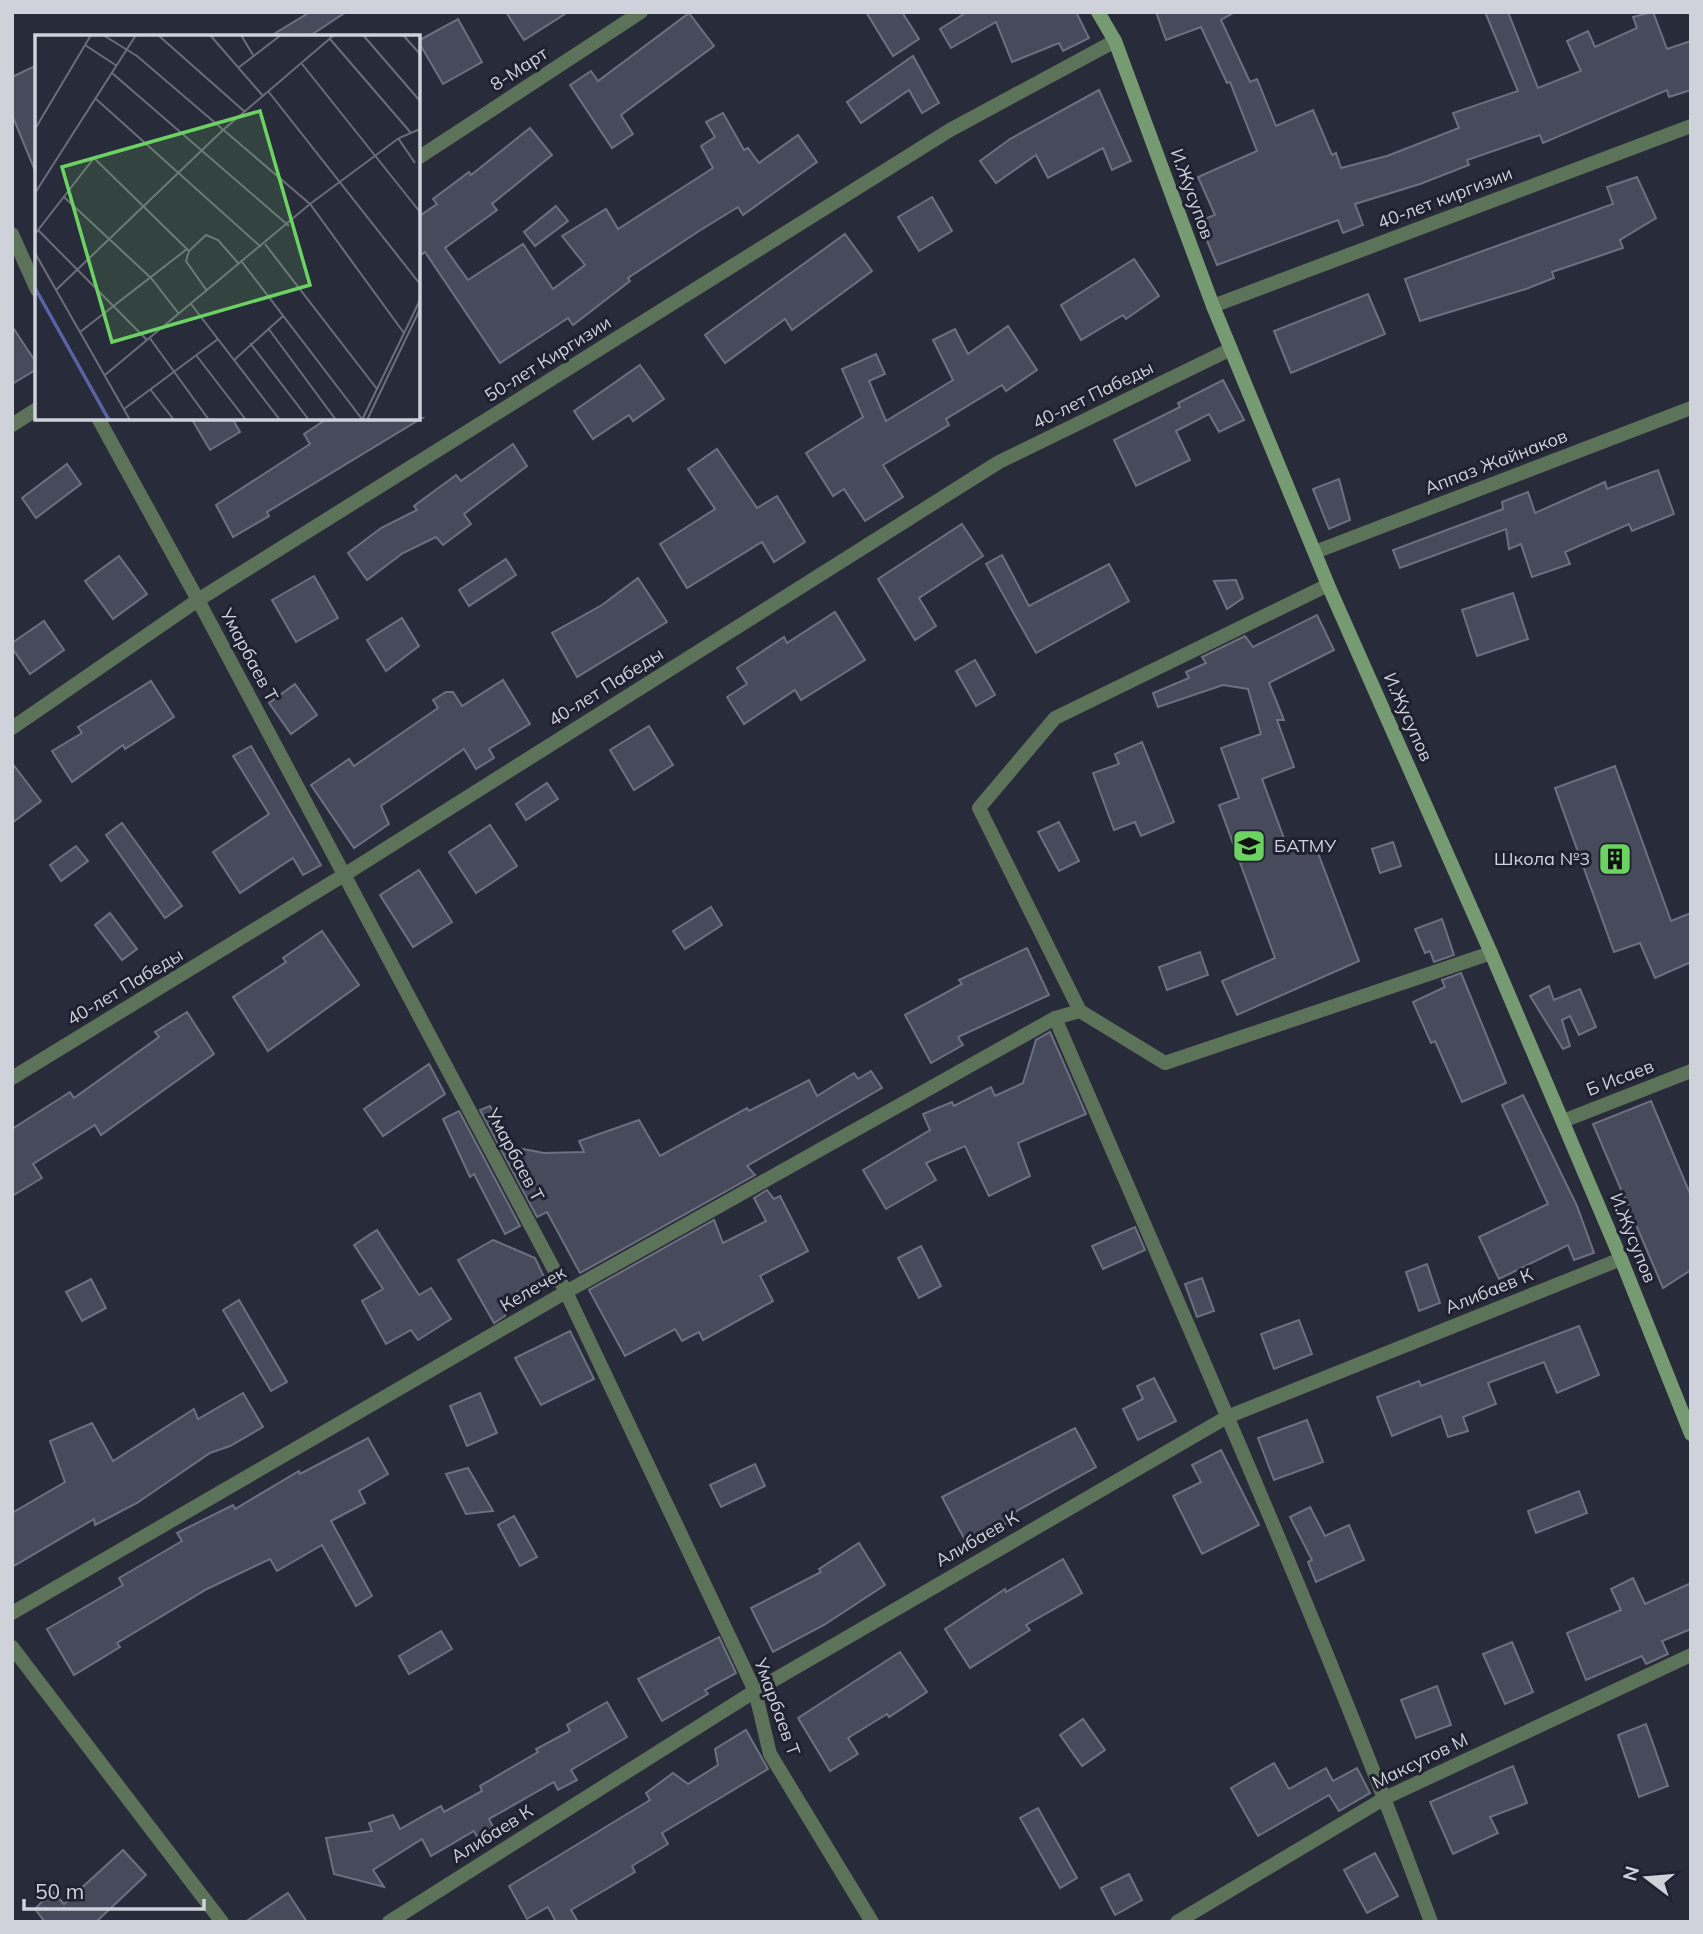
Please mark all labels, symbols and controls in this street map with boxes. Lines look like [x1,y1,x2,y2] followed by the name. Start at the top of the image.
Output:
[35,35,420,420] inset map
[486,41,553,96] street label: 8-Март
[1165,145,1219,242] street label: И.Жусупов
[1374,161,1516,234] street label: 40-лет киргизии
[480,310,615,407] street label: 50-лет Киргизии
[1029,355,1157,434] street label: 40-лет Пабеды
[1421,424,1570,499] street label: Аппаз Жайнаков
[215,603,284,705] street label: Умарбаев Т
[544,642,668,731] street label: 40-лет Пабеды
[1379,669,1438,765] street label: И.Жусупов
[1230,827,1268,865] school or university icon: БАТМУ
[1274,834,1336,857] place label: БАТМУ
[1596,840,1634,878] building icon: Школа №3
[1494,847,1590,870] place label: Школа №3
[62,943,187,1030] street label: 40-лет Пабеды
[1583,1054,1657,1101] street label: Б Исаев
[481,1103,550,1205] street label: Умарбаев Т
[1605,1190,1662,1286] street label: И.Жусупов
[496,1260,570,1317] street label: Келечек
[1442,1262,1536,1319] street label: Алибаев К
[931,1505,1023,1572] street label: Алибаев К
[749,1654,806,1759] street label: Умарбаев Т
[1368,1727,1471,1794] street label: Максутов М
[446,1799,537,1868] street label: Алибаев К
[1612,1843,1682,1913] north arrow
[1617,1863,1644,1884] text: N
[24,1868,205,1912] scale bar
[35,1878,84,1904] text: 50 m

